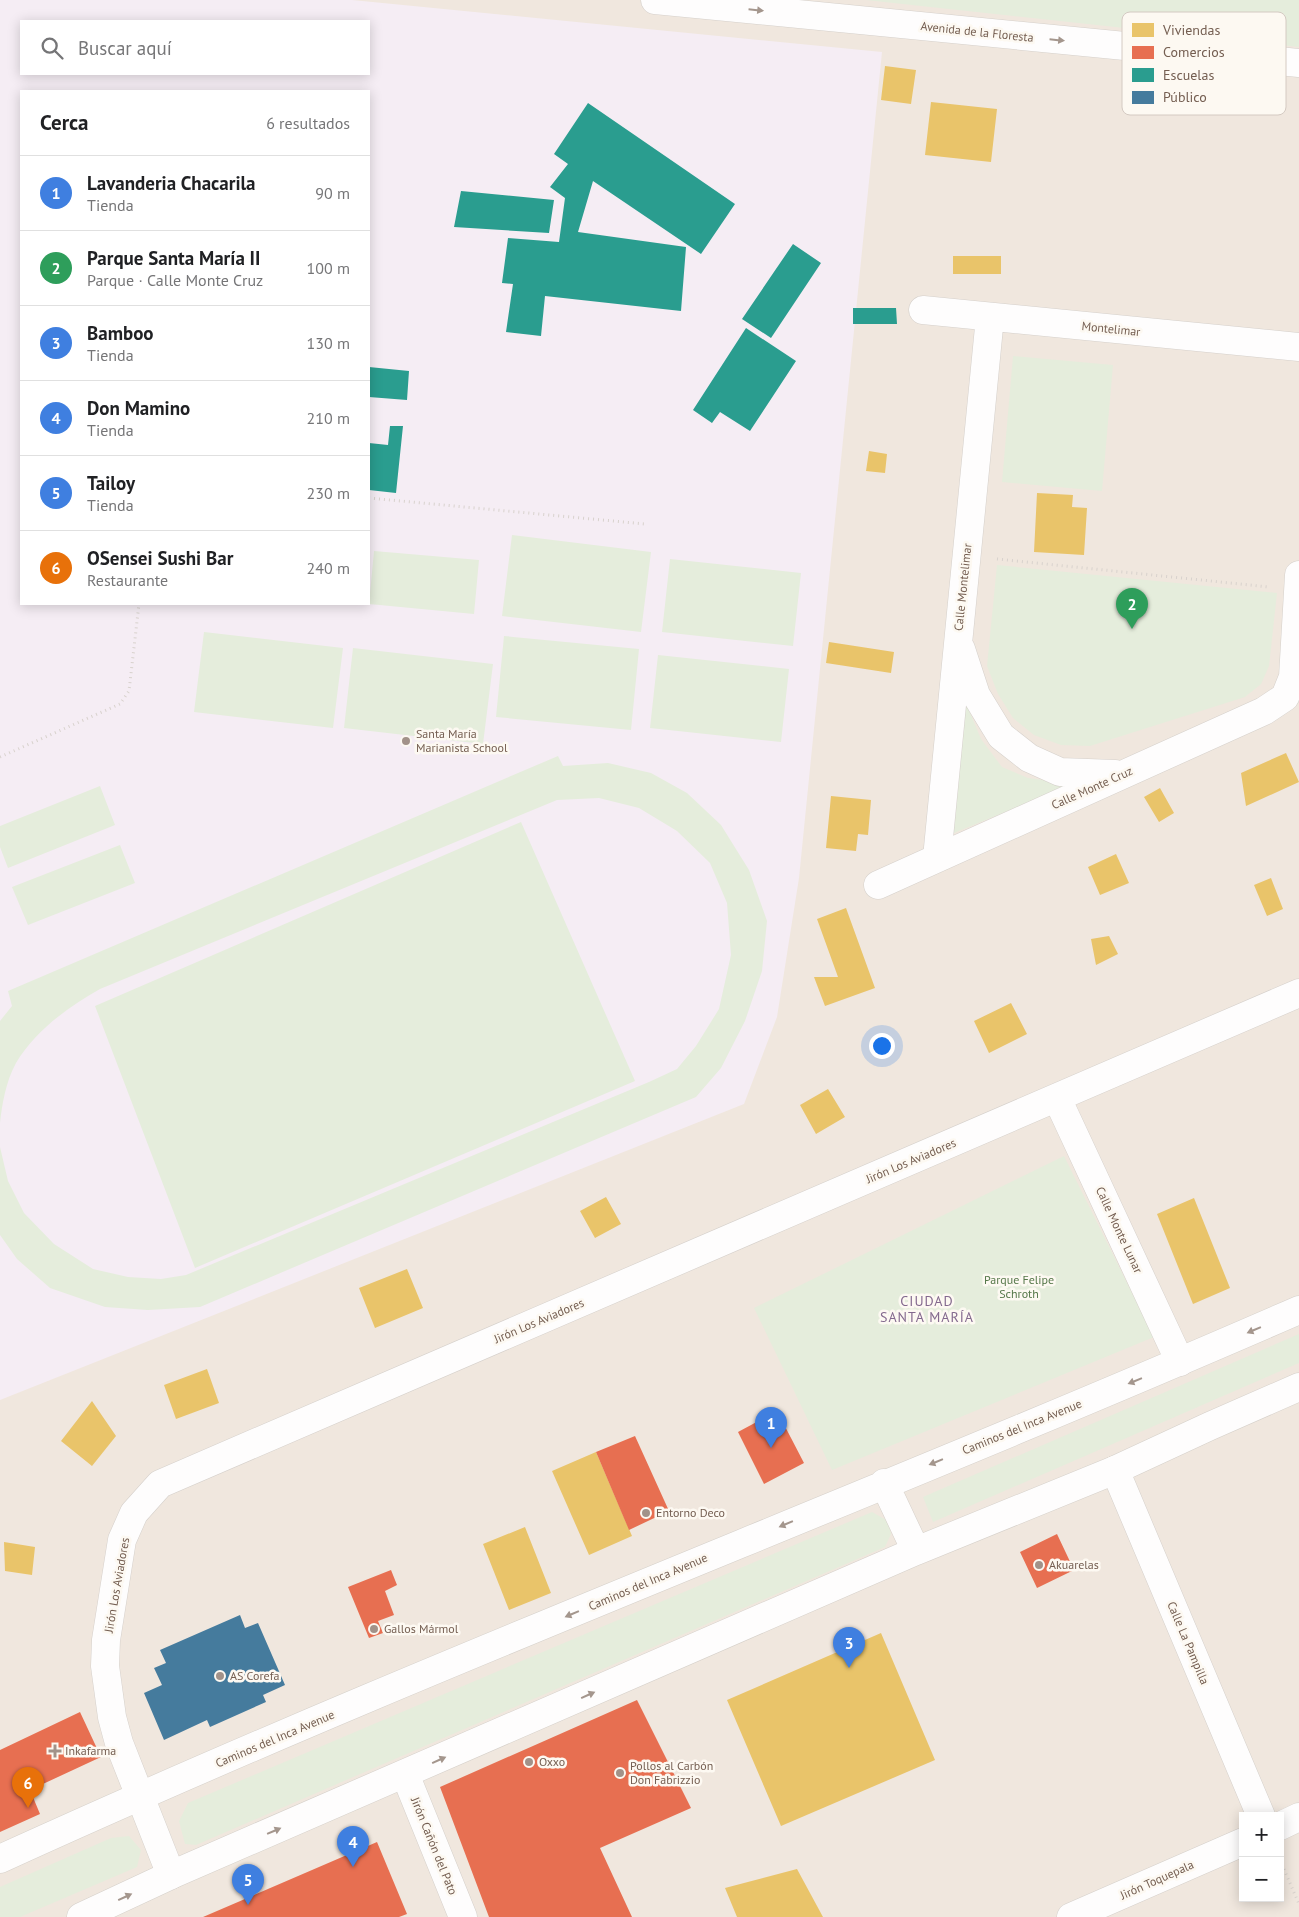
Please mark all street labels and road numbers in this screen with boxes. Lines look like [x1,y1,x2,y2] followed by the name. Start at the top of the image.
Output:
[920,18,1034,45] street label: Avenida de la Floresta
[1081,318,1141,339] street label: Montelimar
[950,542,975,631] street label: Calle Montelimar
[1049,763,1135,812] street label: Calle Monte Cruz
[863,1135,958,1187] street label: Jirón Los Aviadores
[1093,1184,1146,1275] street label: Calle Monte Lunar
[491,1295,586,1347] street label: Jirón Los Aviadores
[960,1396,1084,1457] street label: Caminos del Inca Avenue
[101,1536,132,1635] street label: Jirón Los Aviadores
[586,1550,710,1613] street label: Caminos del Inca Avenue
[1164,1599,1213,1687] street label: Calle La Pampilla
[213,1707,337,1770] street label: Caminos del Inca Avenue
[408,1794,461,1897] street label: Jirón Cañón del Pato
[1117,1857,1196,1903] street label: Jirón Toquepala

